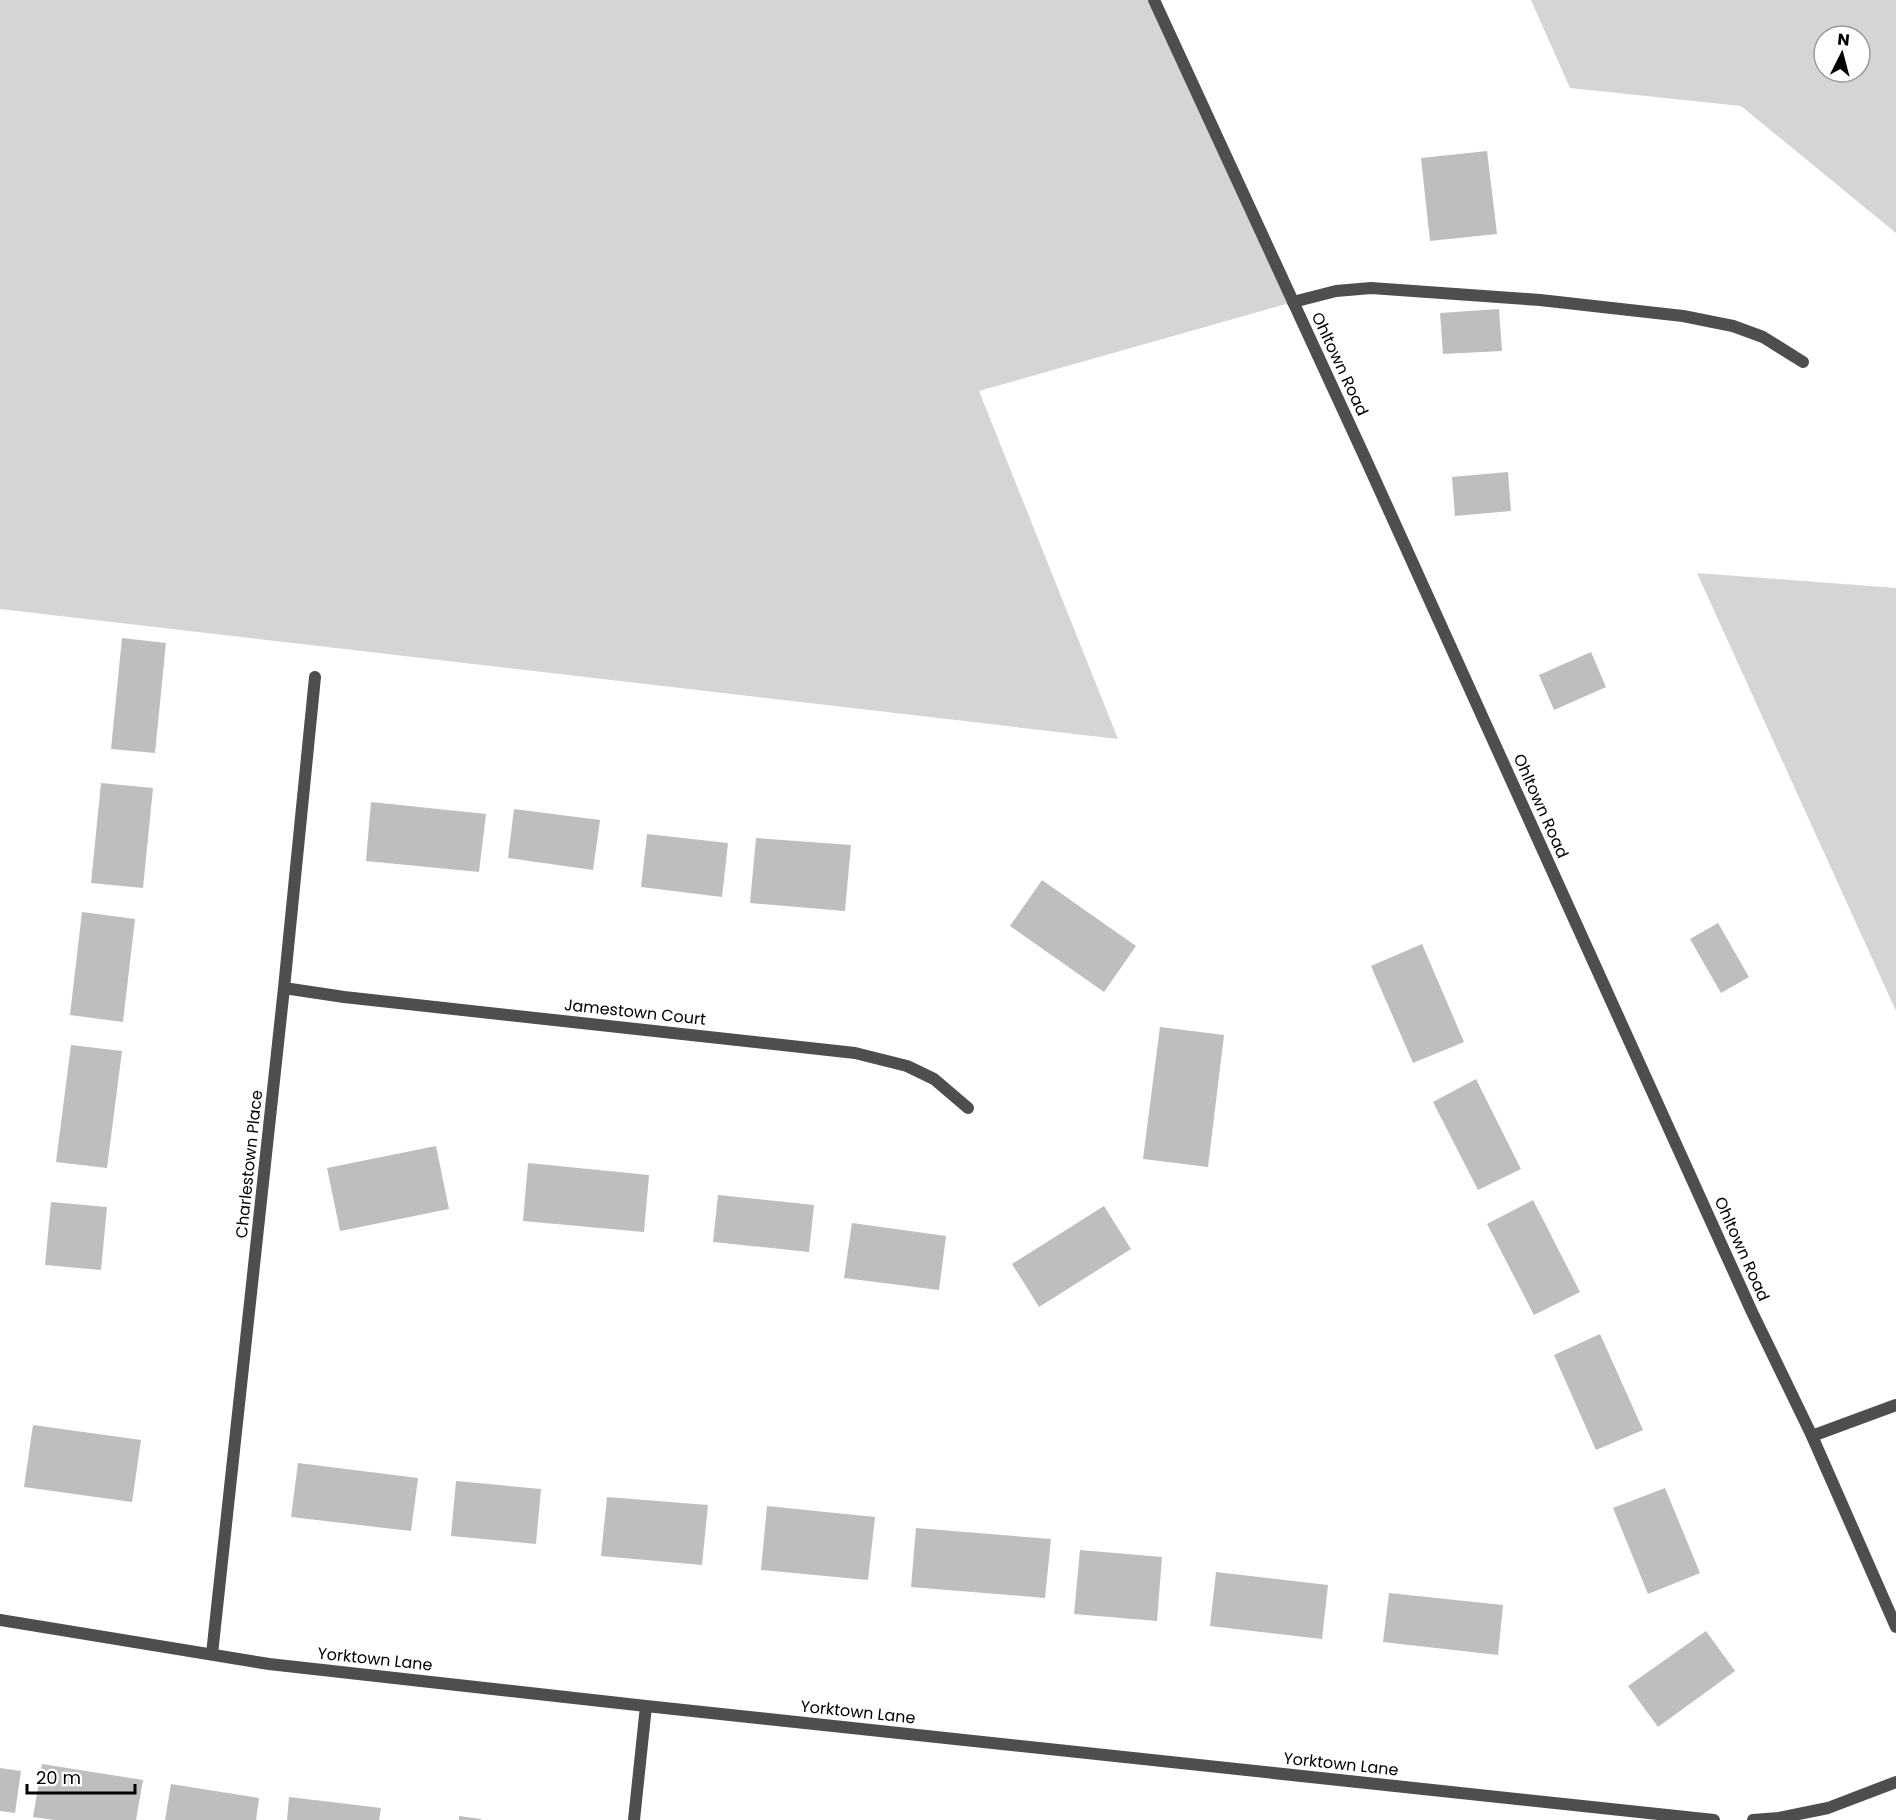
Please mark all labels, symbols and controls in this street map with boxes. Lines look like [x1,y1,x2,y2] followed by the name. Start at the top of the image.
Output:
[1812,24,1872,84] north arrow
[1836,28,1851,52] text: N
[1306,308,1374,420] street label: Ohltown Road
[1508,750,1574,862] street label: Ohltown Road
[563,993,707,1031] street label: Jamestown Court
[230,1089,268,1239] street label: Charlestown Place
[1709,1193,1775,1305] street label: Ohltown Road
[316,1642,434,1676] street label: Yorktown Lane
[799,1695,917,1729] street label: Yorktown Lane
[1282,1747,1400,1781] street label: Yorktown Lane
[27,1757,135,1795] scale bar
[36,1765,81,1790] text: 20 m

